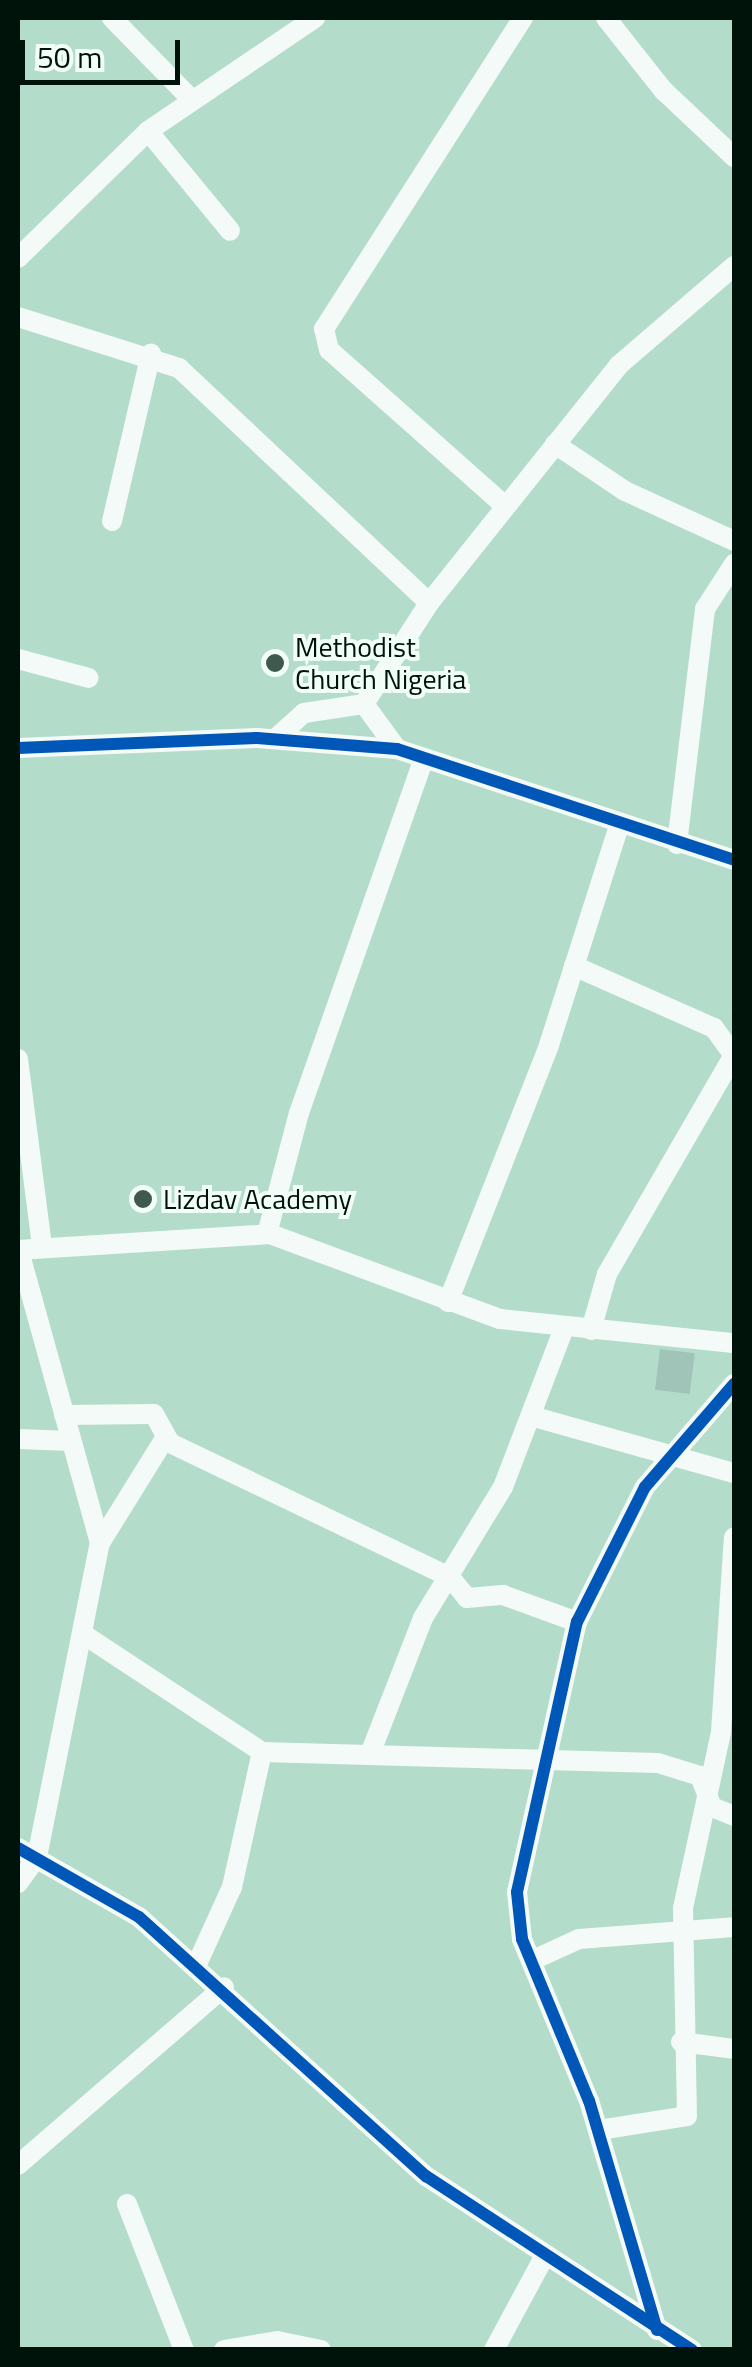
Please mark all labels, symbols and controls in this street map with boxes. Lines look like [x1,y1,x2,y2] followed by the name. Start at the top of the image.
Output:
[25,20,185,82] scale bar
[37,34,102,80] text: 50 m
[295,630,466,696] place label: Methodist Church Nigeria
[264,652,286,674] marker: Methodist Church Nigeria
[163,1182,352,1216] place label: Lizdav Academy
[132,1188,154,1210] marker: Lizdav Academy

